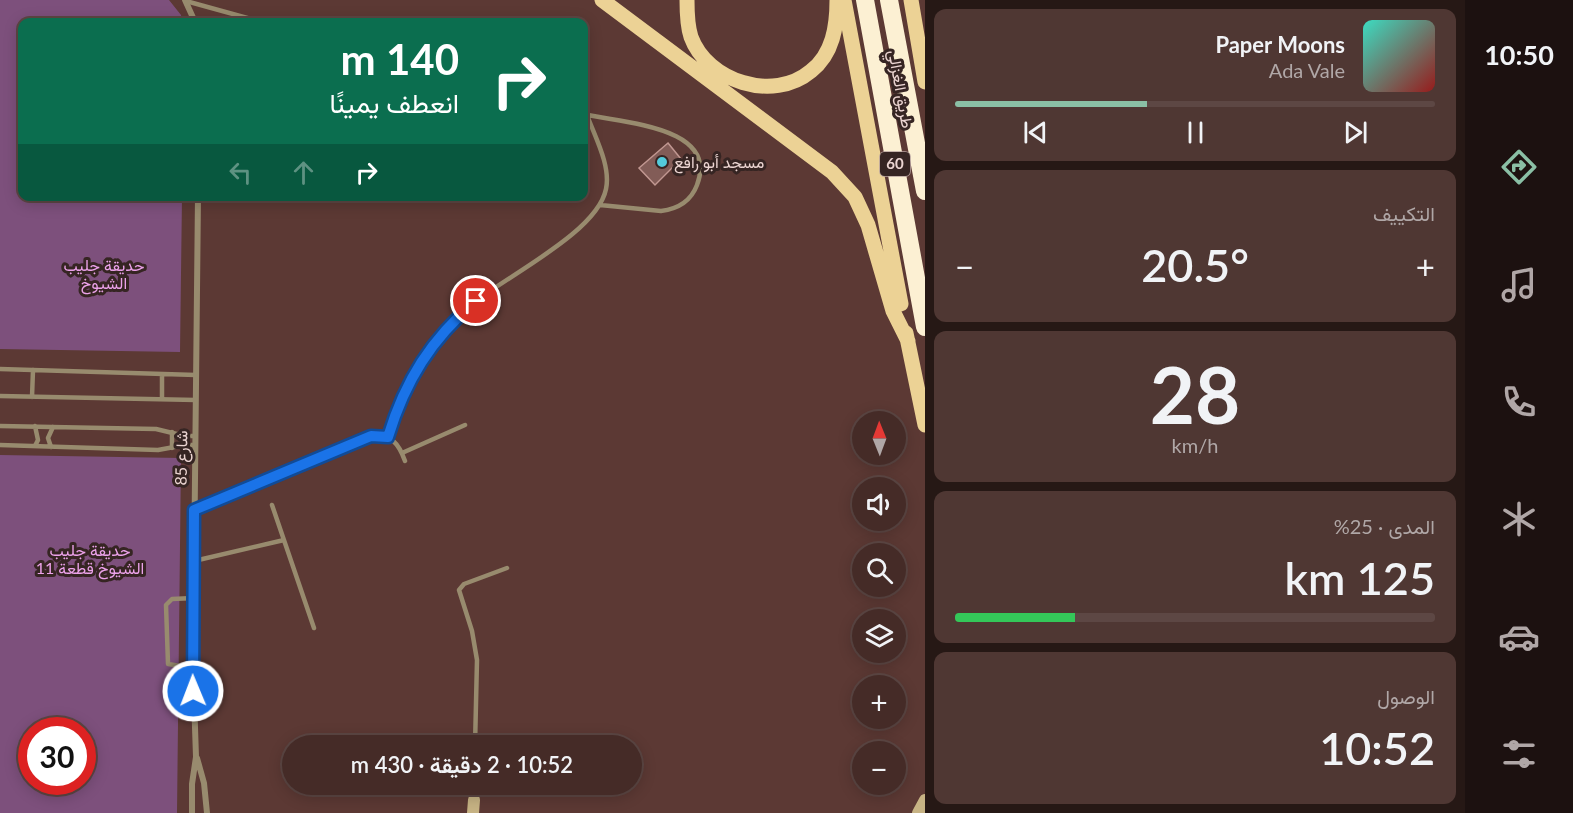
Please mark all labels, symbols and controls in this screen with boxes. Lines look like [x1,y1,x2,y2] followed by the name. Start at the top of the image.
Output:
[1215,31,1345,58] text: Paper Moons
[341,34,459,84] text: 140 m
[1484,38,1554,71] text: 10:50
[480,42,558,120] icon: right
[880,48,918,130] street label: طريق الغزالي
[1269,58,1345,82] text: Ada Vale
[330,86,459,119] text: انعطف يمينًا
[1019,116,1052,149] icon: previous
[1179,116,1212,149] icon: pause
[1339,116,1372,149] icon: next
[1498,146,1540,188] icon: directions
[674,152,764,174] place label: مسجد أبو رافع
[880,152,910,176] road number: 60
[655,155,669,169] marker: مسجد أبو رافع
[224,156,257,189] icon: left
[287,156,320,189] icon: ahead
[350,156,383,189] icon: right
[1373,201,1435,225] text: التكييف
[1141,238,1249,292] text: 20.5°
[955,246,974,286] text: −
[1416,246,1435,286] text: +
[63,255,145,295] park label: حديقة جليب الشيوخ
[1498,264,1540,306] icon: music
[450,275,501,326] pin
[459,284,492,317] icon: arrive
[1150,347,1240,441] text: 28
[1498,381,1540,423] icon: phone
[852,411,906,465] north arrow
[852,411,906,795] map controls
[171,430,193,486] street label: شارع 85
[1172,433,1218,457] text: km/h
[852,477,906,531] button: sound
[1498,498,1540,540] icon: climate
[1334,514,1435,538] text: المدى · 25%
[36,540,144,580] park label: حديقة جليب الشيوخ قطعة 11
[852,543,906,597] button: search
[1285,551,1435,605] text: 125 km
[852,609,906,663] button: layers
[1498,616,1540,658] icon: car
[161,659,225,723] position arrow
[852,675,906,729] button: +
[1377,684,1435,708] text: الوصول
[18,717,96,795] speed limit sign: 30
[1319,721,1435,775] text: 10:52
[1498,733,1540,775] icon: filters
[852,741,906,795] button: −
[351,751,573,778] text: 10:52 · 2 دقيقة · 430 m

